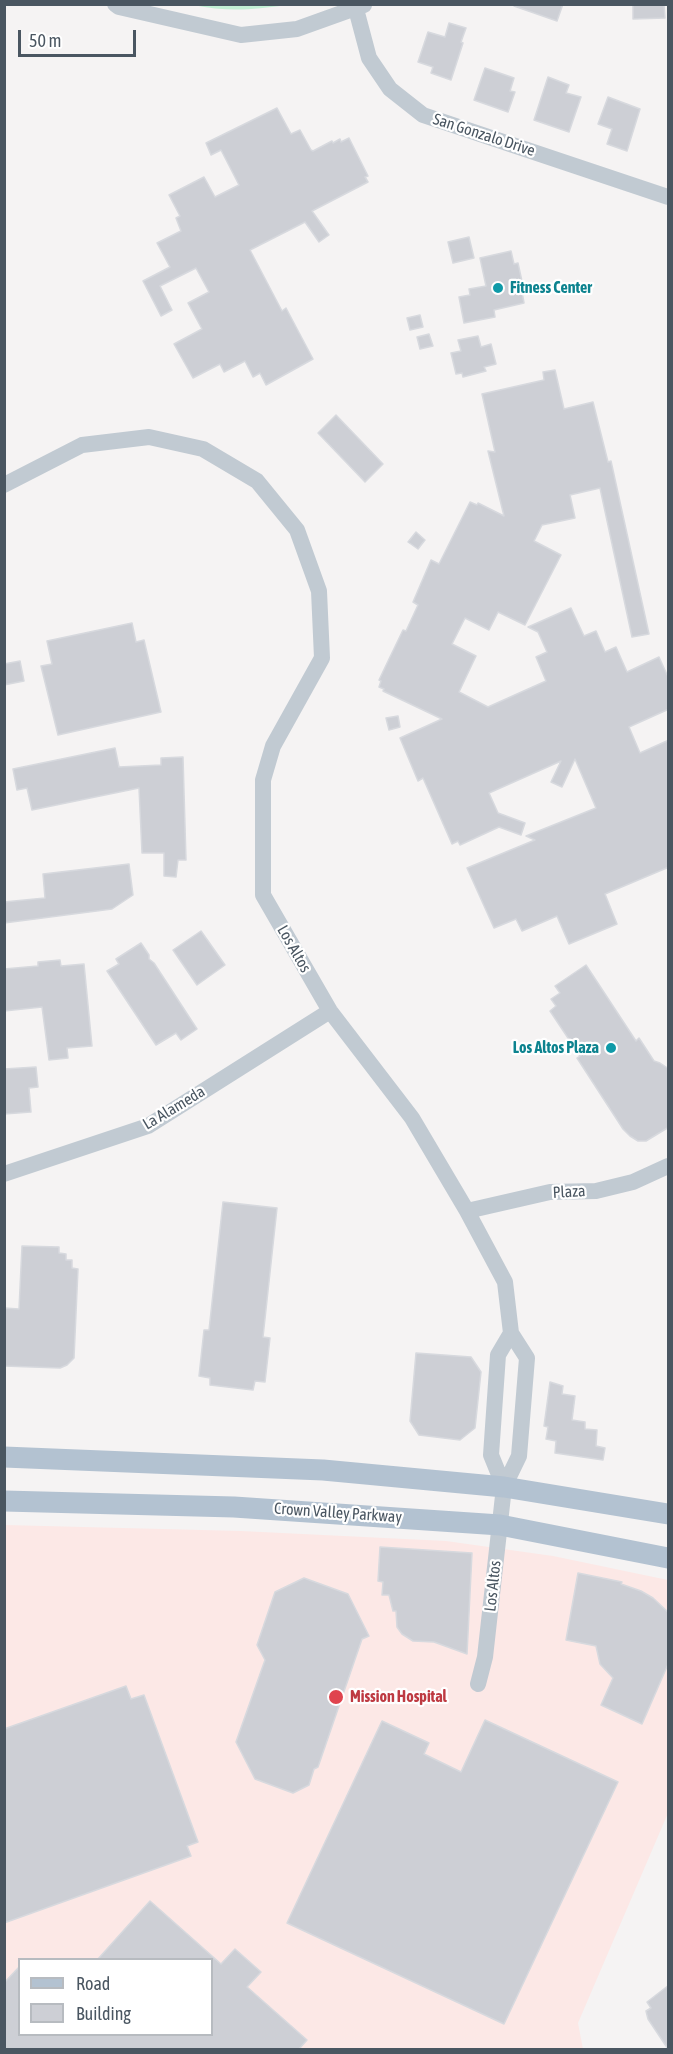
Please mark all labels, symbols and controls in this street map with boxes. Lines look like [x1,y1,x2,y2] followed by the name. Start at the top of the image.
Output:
[21,18,140,56] scale bar
[29,30,61,51] text: 50 m
[431,110,537,160] street label: San Gonzalo Drive
[510,278,592,298] place label: Fitness Center
[491,281,505,295] marker: Fitness Center
[273,922,315,976] street label: Los Altos
[513,1038,599,1058] place label: Los Altos Plaza
[604,1041,618,1055] marker: Los Altos Plaza
[139,1082,209,1134] street label: La Alameda
[552,1182,586,1202] street label: Plaza
[274,1499,402,1527] street label: Crown Valley Parkway
[481,1560,505,1612] street label: Los Altos
[350,1687,447,1707] place label: Mission Hospital
[327,1688,345,1706] marker: Mission Hospital
[18,1958,213,2036] legend
[76,1973,110,1994] text: Road
[76,2003,131,2024] text: Building

